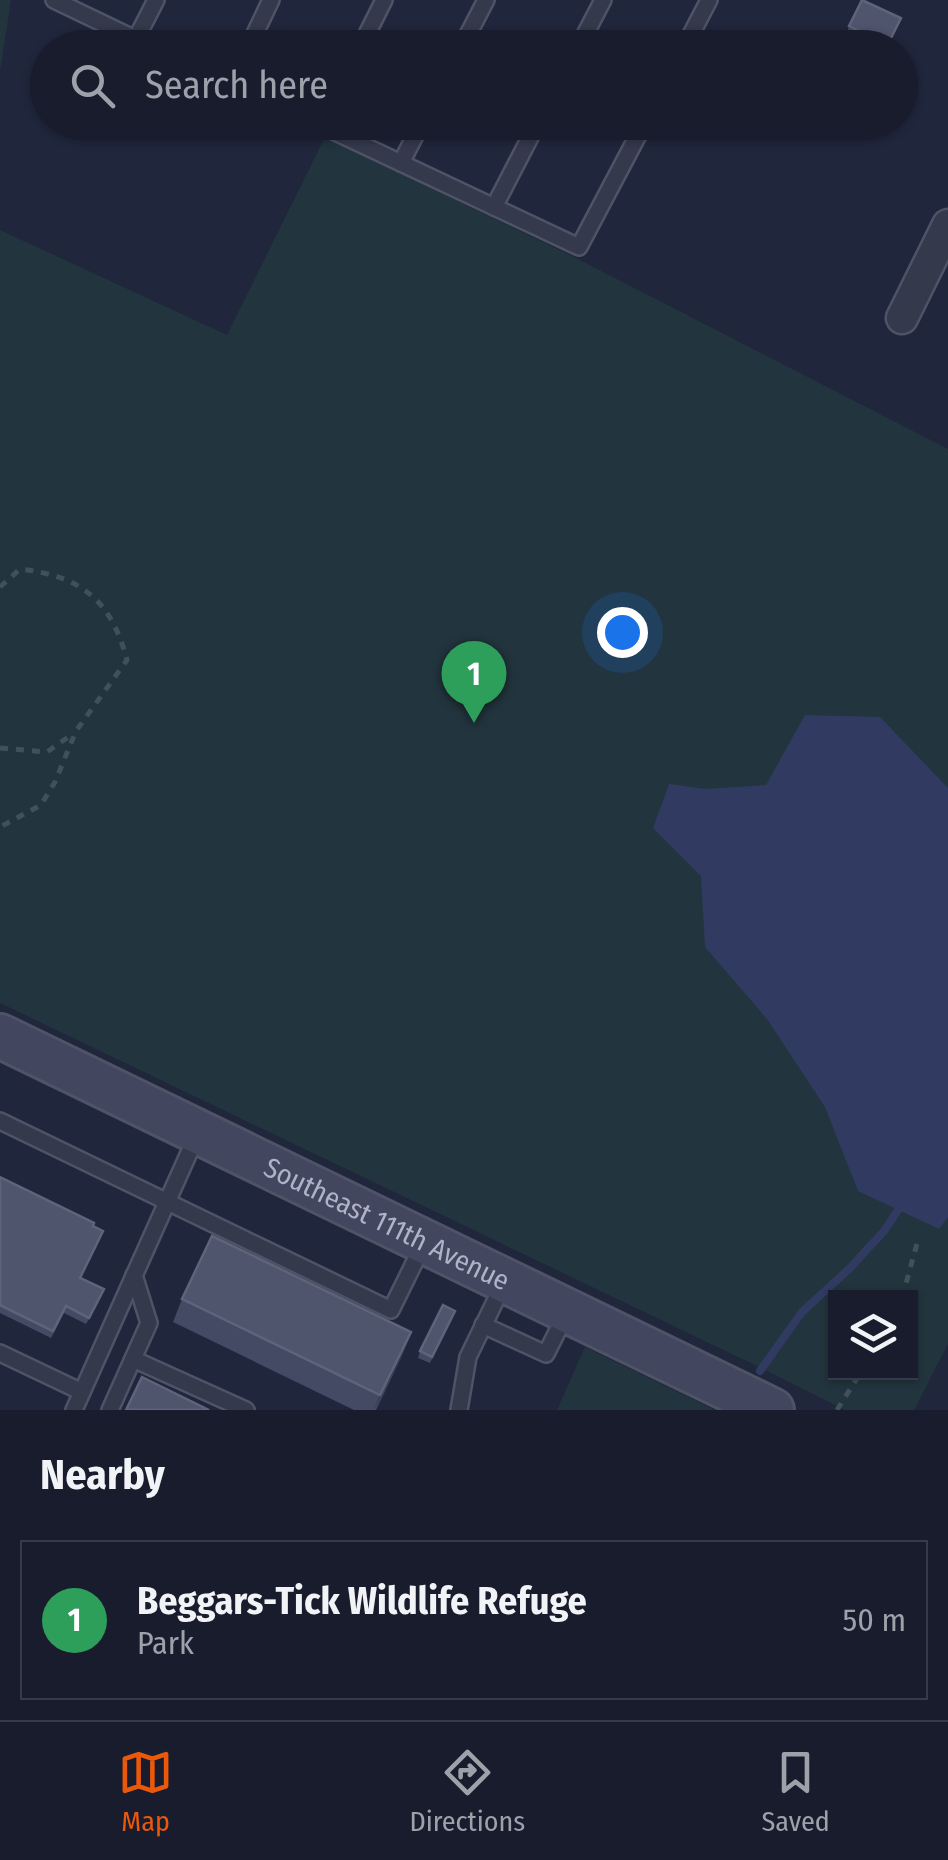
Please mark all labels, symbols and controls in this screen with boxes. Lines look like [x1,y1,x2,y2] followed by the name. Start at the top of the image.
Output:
[30,30,918,140] search box
[65,58,120,113] icon: search
[145,62,328,108] text: Search here
[597,607,648,658] your location
[442,640,506,723] pin: 1
[259,1150,515,1297] street label: Southeast 111th Avenue
[828,1290,918,1380] map controls
[828,1290,918,1380] button: layers
[40,1450,165,1500] text: Nearby
[137,1578,587,1624] text: Beggars-Tick Wildlife Refuge
[68,1601,81,1639] text: 1
[843,1601,906,1639] text: 50 m
[137,1624,194,1662] text: Park
[118,1745,173,1838] tab: Map
[409,1745,525,1838] tab: Directions
[761,1745,830,1838] tab: Saved

